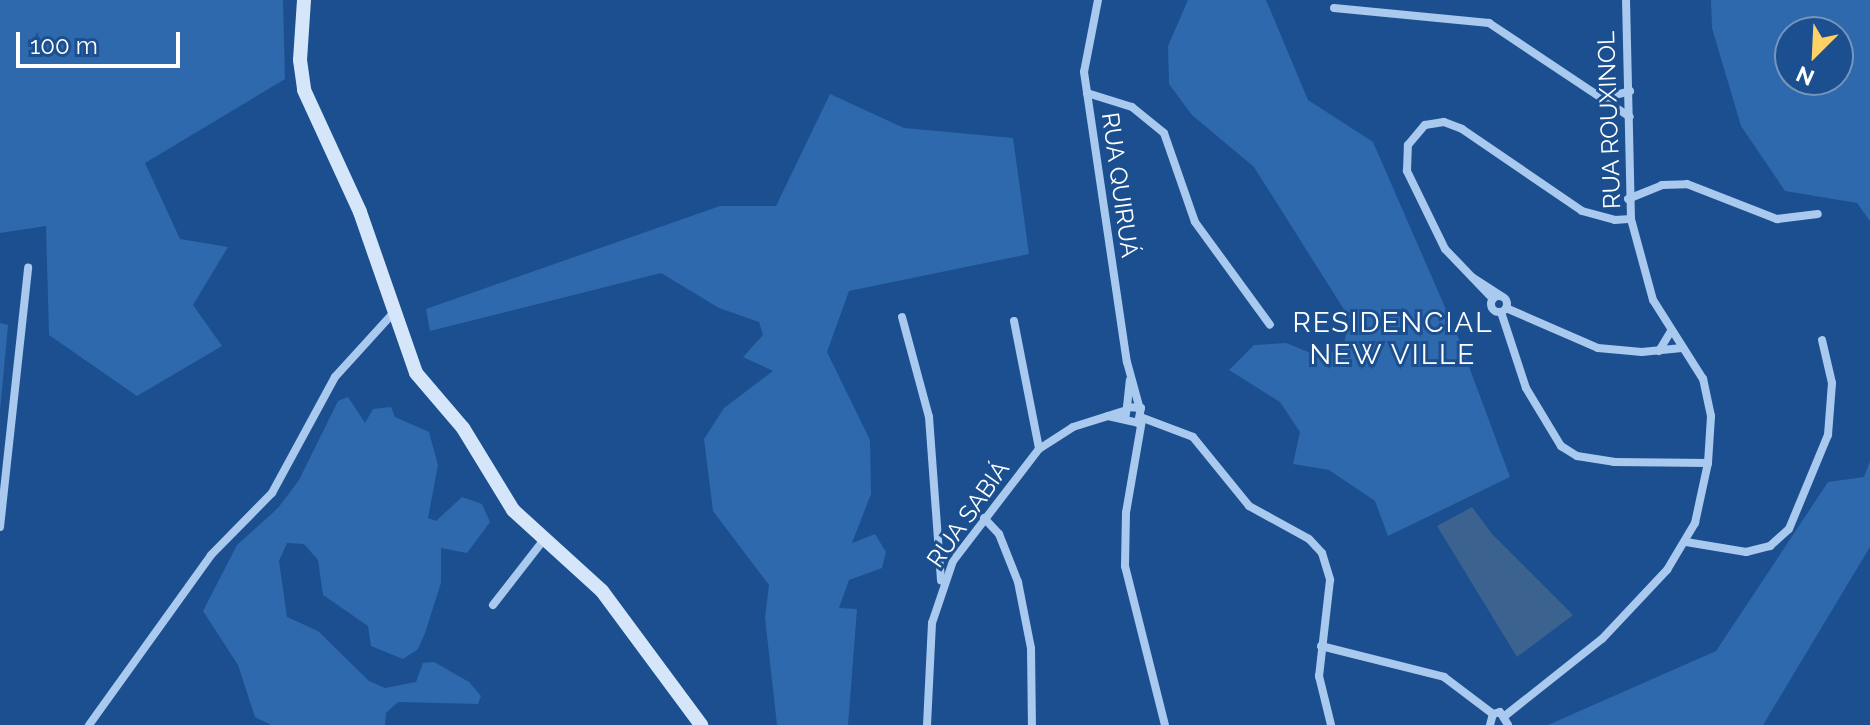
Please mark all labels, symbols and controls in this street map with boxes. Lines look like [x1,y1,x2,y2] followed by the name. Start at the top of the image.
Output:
[20,16,184,66] scale bar
[1774,16,1854,96] north arrow
[1591,30,1627,210] street label: RUA ROUXINOL
[30,31,98,60] text: 100 m
[1792,61,1818,91] text: N
[1096,110,1144,260] street label: RUA QUIRUÁ
[1292,306,1494,372] district label: RESIDENCIAL NEW VILLE
[921,455,1015,573] street label: RUA SABIÁ

